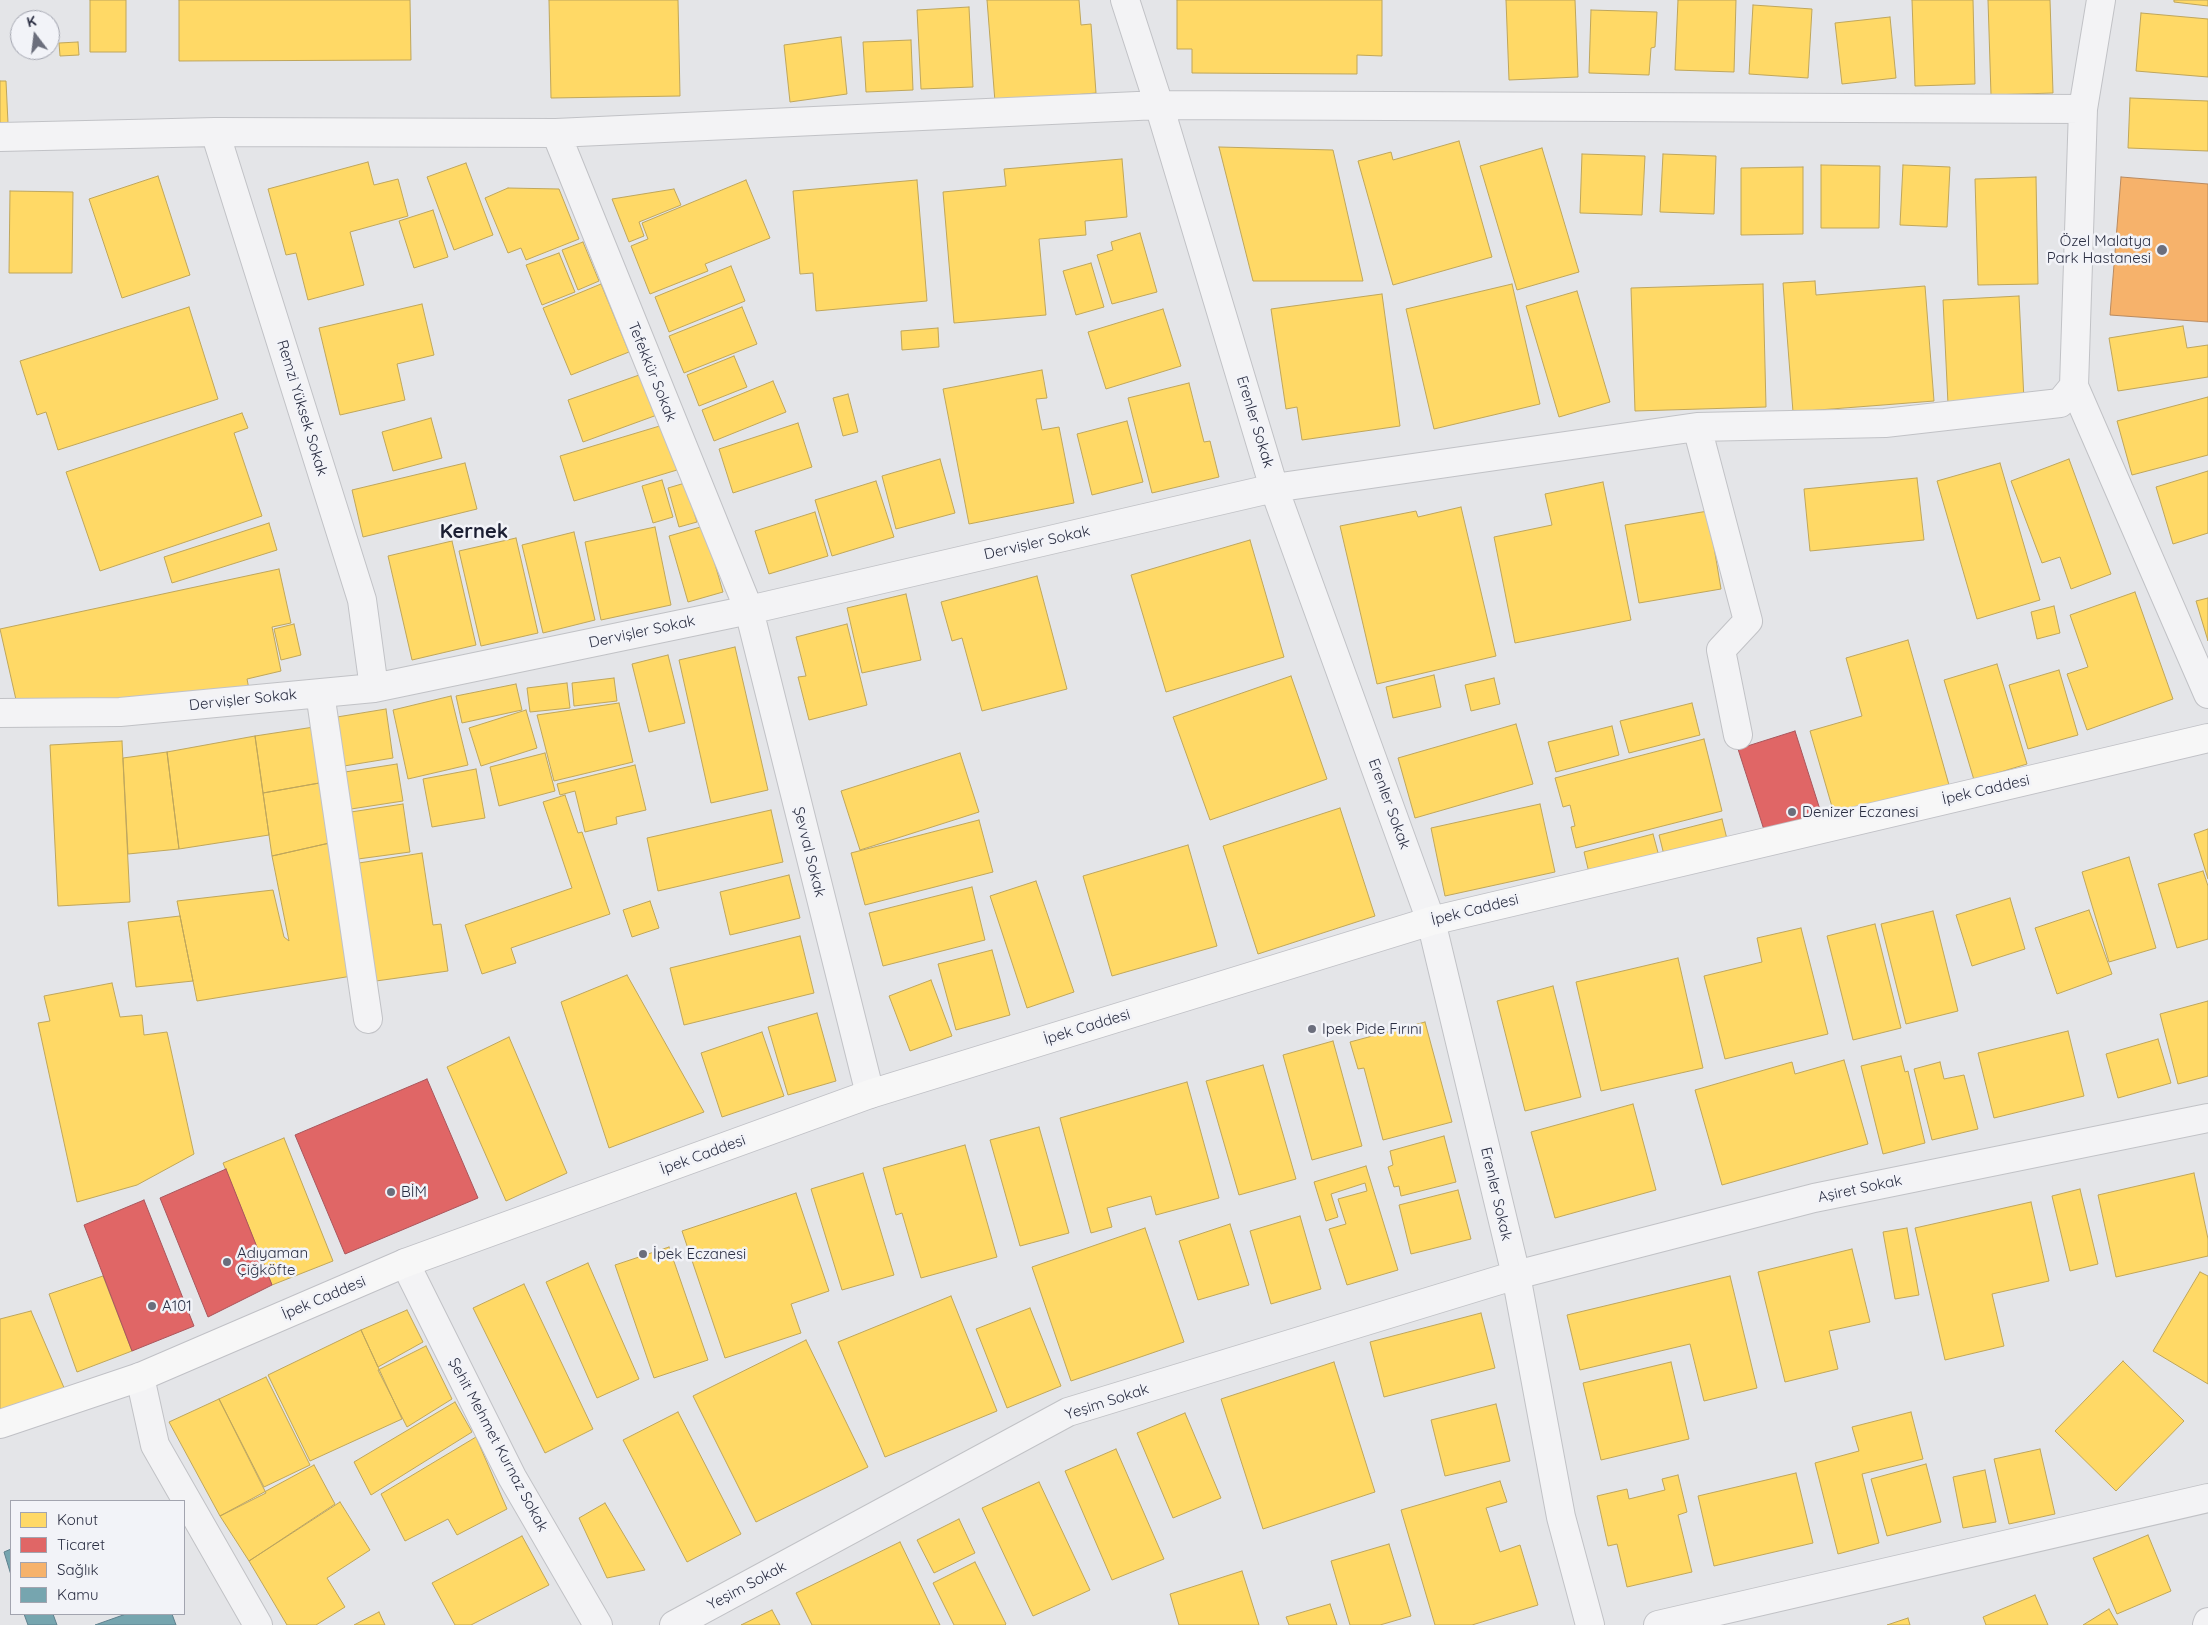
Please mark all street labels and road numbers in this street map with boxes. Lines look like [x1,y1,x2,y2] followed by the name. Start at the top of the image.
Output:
[624,320,680,424] street label: Tefekkür Sokak
[273,338,331,478] street label: Remzi Yüksek Sokak
[1232,374,1278,470] street label: Erenler Sokak
[982,522,1092,564] street label: Dervişler Sokak
[587,612,697,652] street label: Dervişler Sokak
[188,685,298,715] street label: Dervişler Sokak
[1364,756,1414,852] street label: Erenler Sokak
[1941,771,2031,809] street label: İpek Caddesi
[789,805,829,899] street label: Şevval Sokak
[1430,890,1520,930] street label: İpek Caddesi
[1042,1005,1132,1049] street label: İpek Caddesi
[658,1131,748,1179] street label: İpek Caddesi
[1477,1146,1515,1242] street label: Erenler Sokak
[1816,1171,1904,1207] street label: Aşiret Sokak
[279,1272,369,1324] street label: İpek Caddesi
[444,1355,552,1535] street label: Şehit Mehmet Kurnaz Sokak
[1063,1380,1151,1424] street label: Yeşim Sokak
[704,1558,790,1614] street label: Yeşim Sokak

